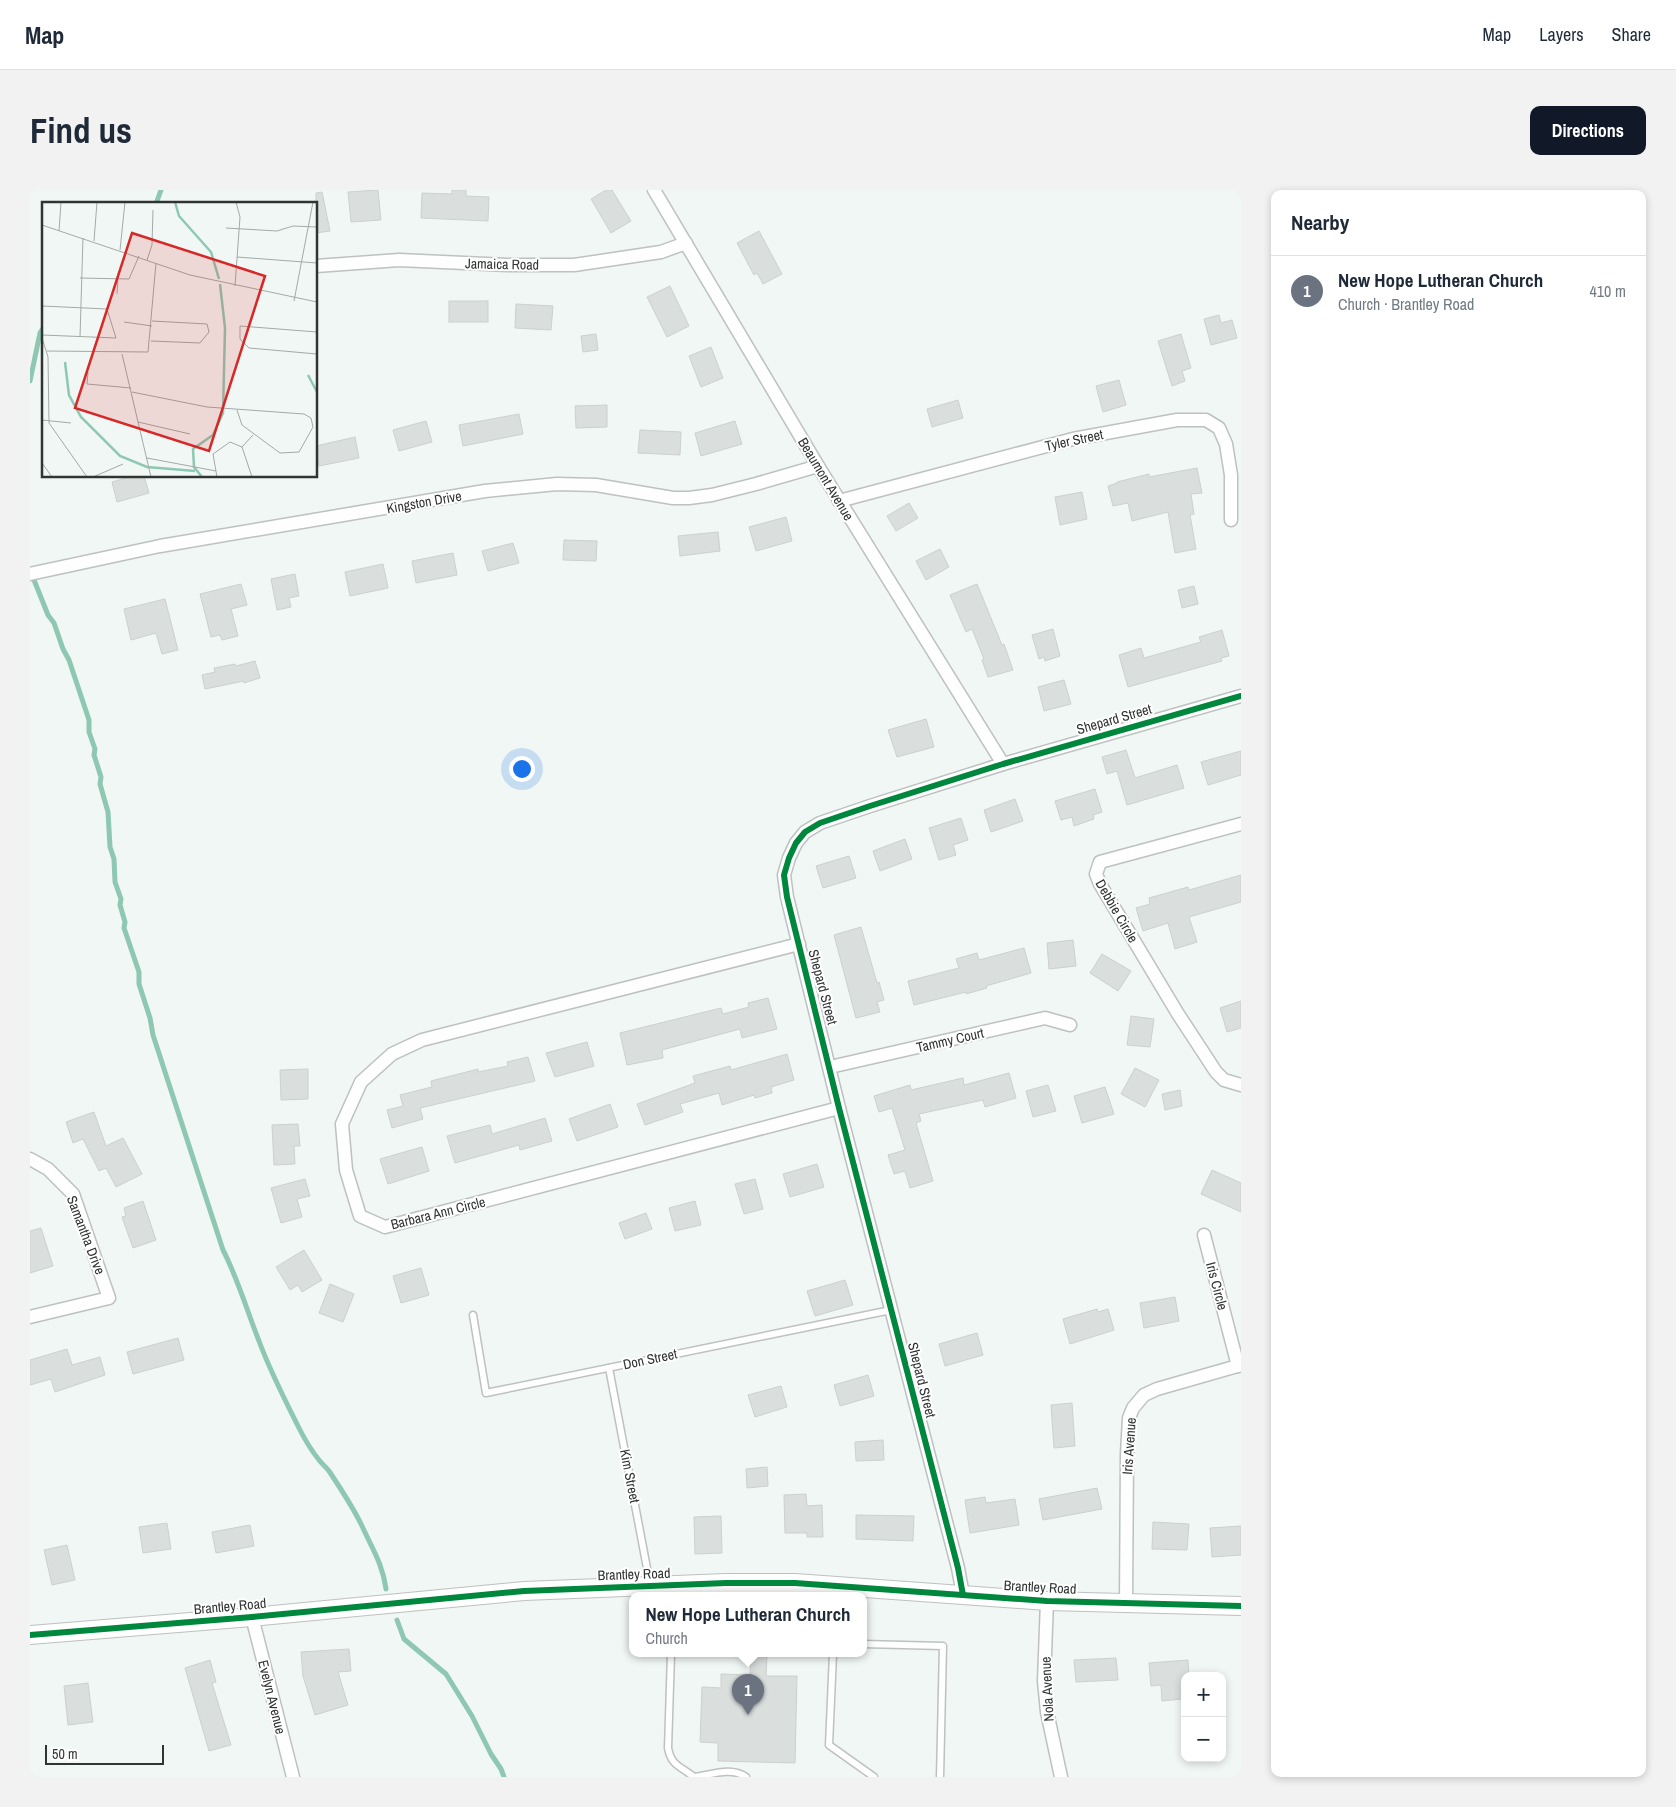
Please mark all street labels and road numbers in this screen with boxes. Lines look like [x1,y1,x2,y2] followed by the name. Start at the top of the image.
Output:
[465,254,539,274] street label: Jamaica Road
[1043,425,1105,455] street label: Tyler Street
[794,434,858,524] street label: Beaumont Avenue
[385,487,463,517] street label: Kingston Drive
[1074,700,1154,738] street label: Shepard Street
[1092,876,1142,946] street label: Debbie Circle
[804,947,842,1027] street label: Shepard Street
[915,1024,985,1056] street label: Tammy Court
[63,1193,109,1277] street label: Samantha Drive
[389,1193,487,1233] street label: Barbara Ann Circle
[1202,1260,1232,1312] street label: Iris Circle
[904,1340,940,1420] street label: Shepard Street
[621,1344,679,1374] street label: Don Street
[1118,1417,1140,1475] street label: Iris Avenue
[616,1448,644,1504] street label: Kim Street
[597,1564,671,1584] street label: Brantley Road
[1003,1576,1077,1598] street label: Brantley Road
[193,1594,267,1618] street label: Brantley Road
[1036,1656,1058,1722] street label: Nola Avenue
[254,1658,290,1736] street label: Evelyn Avenue

